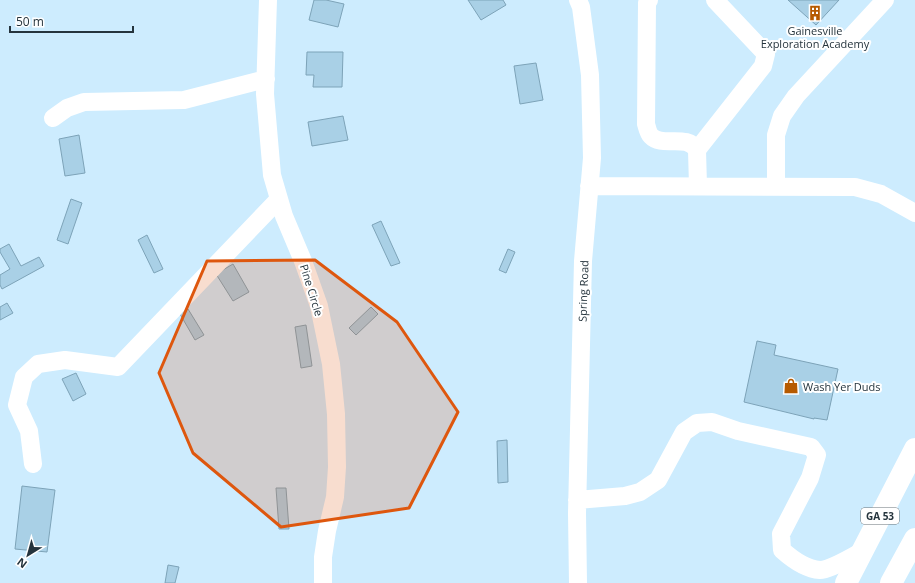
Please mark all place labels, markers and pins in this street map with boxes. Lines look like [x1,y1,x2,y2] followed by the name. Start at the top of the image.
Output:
[806,4,824,22] building icon: Gainesville Exploration Academy
[761,23,870,51] place label: Gainesville Exploration Academy
[782,377,800,395] shop icon: Wash Yer Duds
[803,379,881,394] place label: Wash Yer Duds

